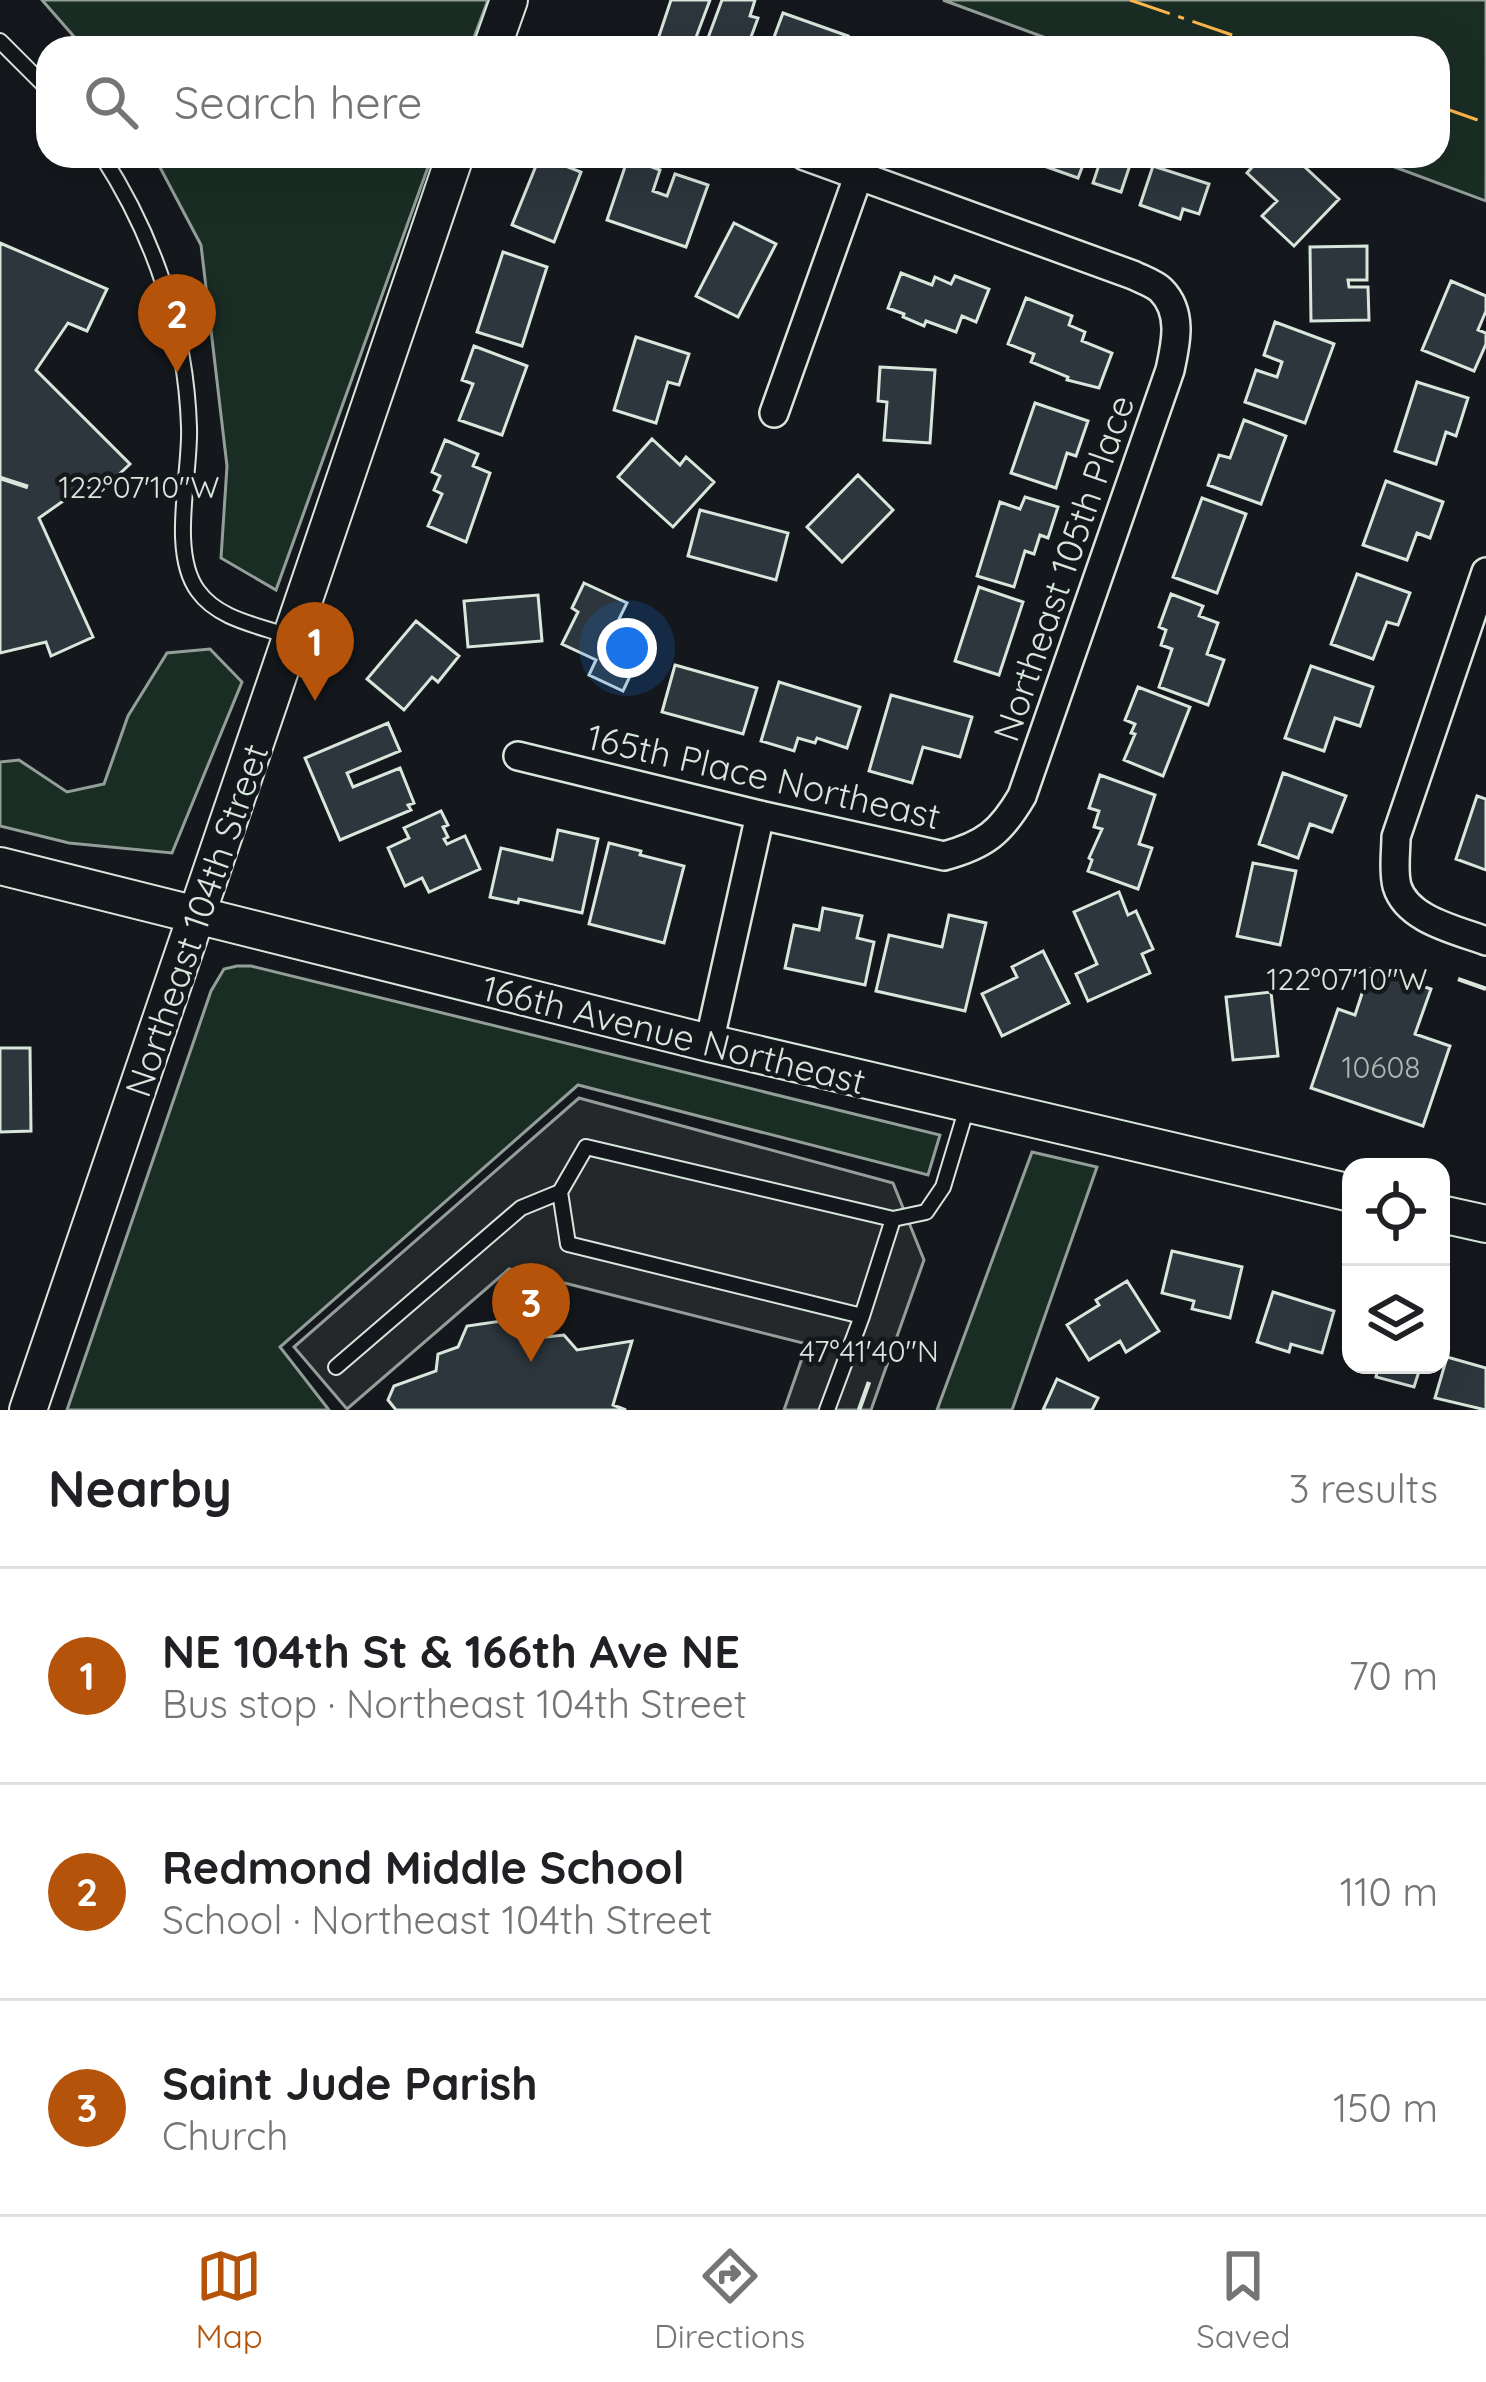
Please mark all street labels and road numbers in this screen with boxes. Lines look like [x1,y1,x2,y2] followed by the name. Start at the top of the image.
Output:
[983,389,1143,747] street label: Northeast 105th Place
[583,713,945,839] street label: 165th Place Northeast
[114,738,278,1102] street label: Northeast 104th Street
[478,965,870,1103] street label: 166th Avenue Northeast

